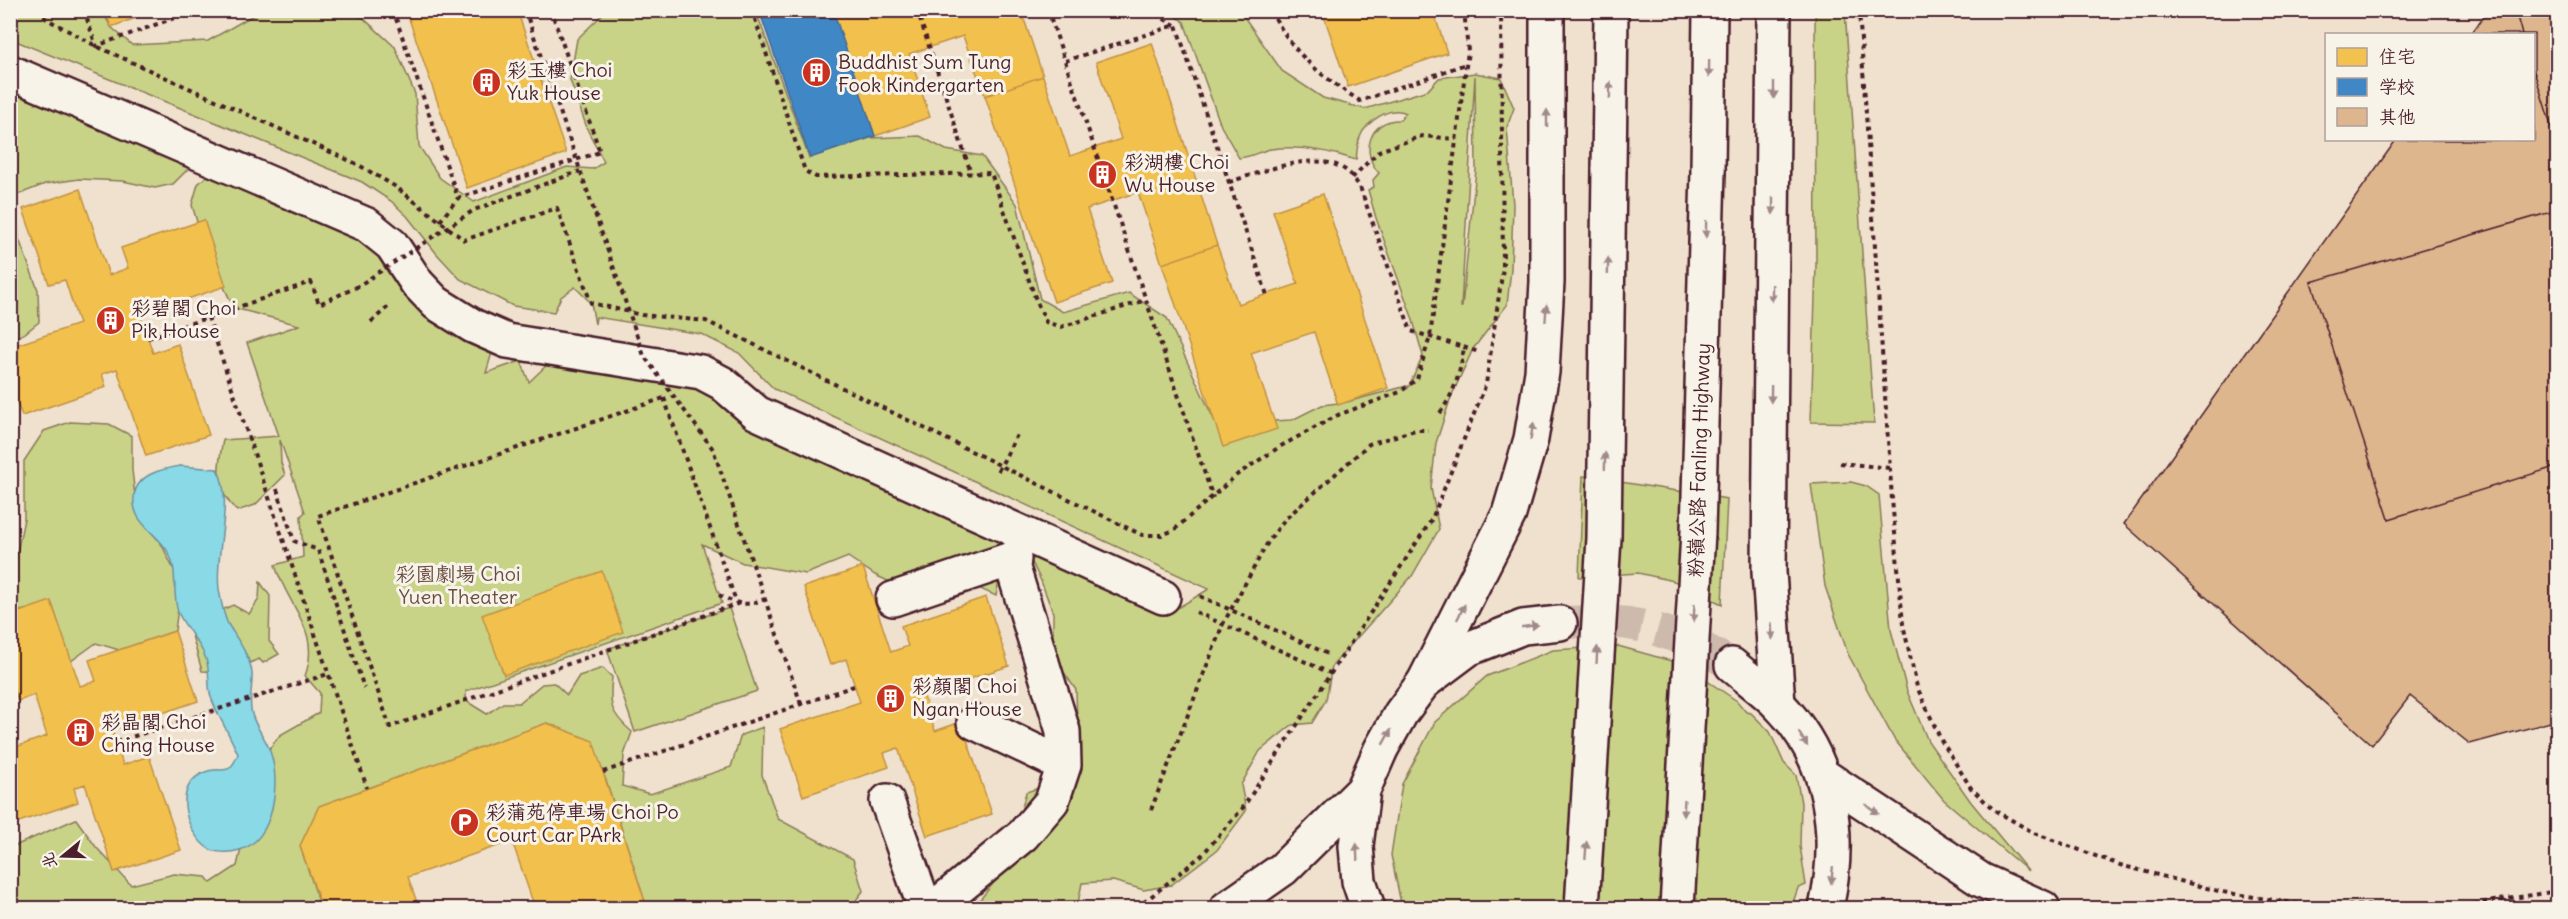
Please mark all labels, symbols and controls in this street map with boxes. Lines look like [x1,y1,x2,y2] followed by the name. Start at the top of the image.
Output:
[2325,33,2535,141] legend
[2379,45,2415,68] text: 住宅
[838,49,1011,97] place label: Buddhist Sum Tung Fook Kindergarten
[507,57,612,105] place label: 彩玉樓 Choi Yuk House
[801,57,833,89] building icon: Buddhist Sum Tung Fook Kindergarten
[1704,59,1714,78] one-way arrow
[470,66,502,98] building icon: 彩玉樓 Choi Yuk House
[2379,75,2415,98] text: 学校
[1769,80,1779,99] one-way arrow
[1605,81,1615,100] one-way arrow
[2379,105,2415,128] text: 其他
[1542,109,1552,128] one-way arrow
[1124,149,1229,197] place label: 彩湖樓 Choi Wu House
[1087,158,1119,190] building icon: 彩湖樓 Choi Wu House
[1768,197,1778,216] one-way arrow
[1701,220,1711,239] one-way arrow
[1603,256,1612,275] one-way arrow
[1767,284,1777,303] one-way arrow
[131,295,236,343] place label: 彩碧閣 Choi Pik House
[94,304,126,336] building icon: 彩碧閣 Choi Pik House
[1541,304,1550,323] one-way arrow
[1682,342,1715,578] street label: 粉嶺公路 Fanling Highway
[1766,385,1776,404] one-way arrow
[1528,421,1537,440] one-way arrow
[1600,451,1610,470] one-way arrow
[395,561,521,609] park label: 彩園劇場 Choi Yuen Theater
[1456,603,1466,620] one-way arrow
[1690,603,1699,622] one-way arrow
[1767,621,1776,640] one-way arrow
[1521,622,1540,631] one-way arrow
[1593,646,1602,665] one-way arrow
[912,673,1022,721] place label: 彩顏閣 Choi Ngan House
[875,682,907,714] building icon: 彩顏閣 Choi Ngan House
[101,709,215,757] place label: 彩晶閣 Choi Ching House
[64,717,96,749] building icon: 彩晶閣 Choi Ching House
[1382,728,1392,745] one-way arrow
[1798,731,1809,747] one-way arrow
[1679,798,1688,817] one-way arrow
[486,799,679,847] place label: 彩蒲苑停車場 Choi Po Court Car PArk
[1864,803,1880,814] one-way arrow
[449,807,481,839] parking icon: 彩蒲苑停車場 Choi Po Court Car PArk
[33,826,93,886] north arrow
[1581,841,1591,860] one-way arrow
[1353,842,1362,861] one-way arrow
[37,850,61,872] text: 北
[1827,866,1837,885] one-way arrow

